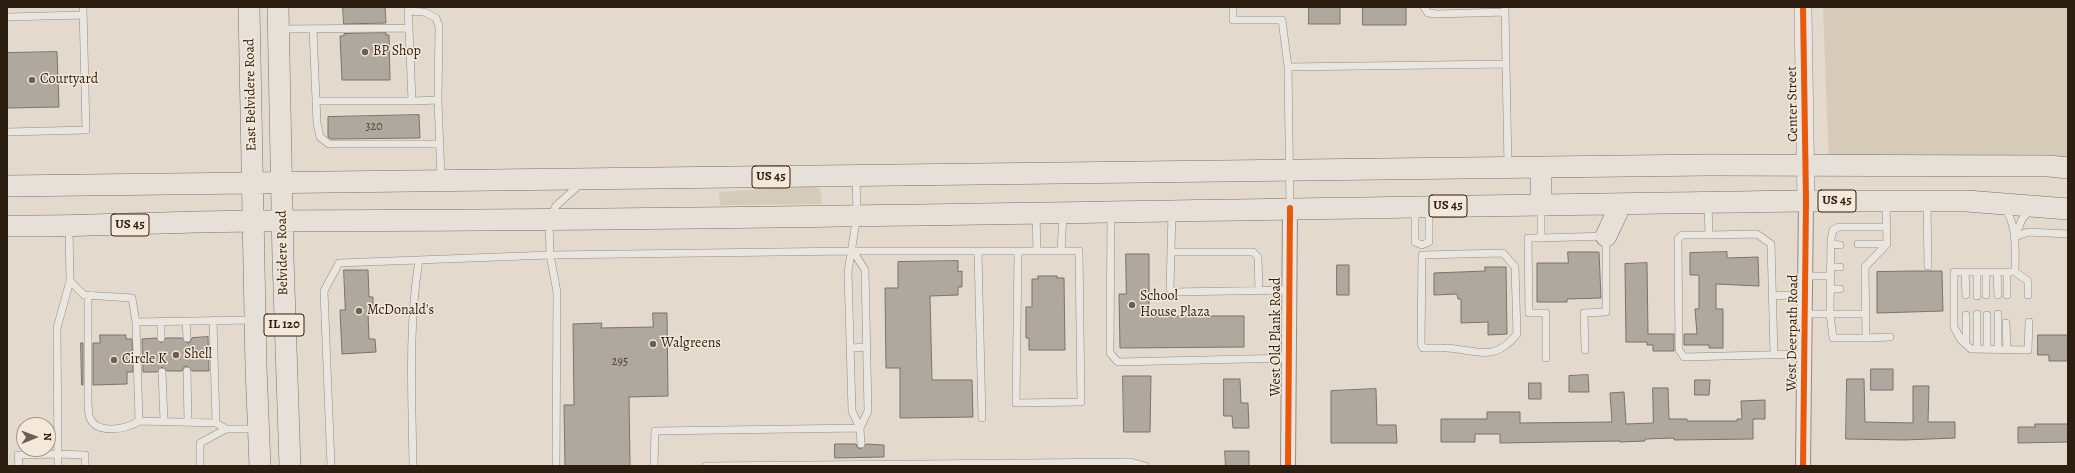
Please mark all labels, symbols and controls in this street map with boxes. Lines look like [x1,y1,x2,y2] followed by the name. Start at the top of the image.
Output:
[242,38,260,152] street label: East Belvidere Road
[373,44,421,60] place label: BP Shop
[360,47,370,57] marker: BP Shop
[1784,66,1802,142] street label: Center Street
[40,72,98,88] place label: Courtyard
[27,75,37,85] marker: Courtyard
[365,120,383,134] house number: 320
[752,166,790,188] road number: US 45
[1818,190,1856,212] road number: US 45
[1429,195,1467,217] road number: US 45
[274,210,292,296] street label: Belvidere Road
[111,214,149,236] road number: US 45
[1784,274,1802,392] street label: West Deerpath Road
[1269,278,1285,396] street label: West Old Plank Road
[1140,289,1210,322] place label: School House Plaza
[1127,300,1137,310] marker: School House Plaza
[367,303,434,319] place label: McDonald's
[354,306,364,316] marker: McDonald's
[264,314,304,336] road number: IL 120
[661,336,721,352] place label: Walgreens
[648,339,658,349] marker: Walgreens
[184,347,212,363] place label: Shell
[171,350,181,360] marker: Shell
[122,352,167,368] place label: Circle K
[109,355,119,365] marker: Circle K
[612,355,628,369] house number: 295
[16,417,56,457] north arrow
[40,433,55,441] text: N

